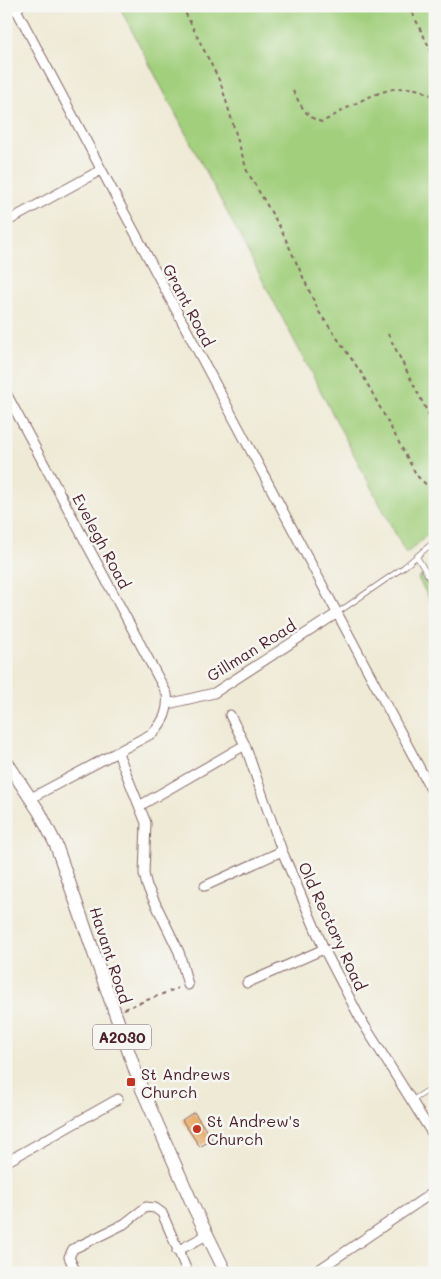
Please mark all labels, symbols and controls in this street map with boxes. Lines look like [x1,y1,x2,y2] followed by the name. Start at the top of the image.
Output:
[158,260,220,350] street label: Grant Road
[68,490,136,592] street label: Evelegh Road
[202,614,300,686] street label: Gillman Road
[294,858,372,994] street label: Old Rectory Road
[85,904,137,1006] street label: Havant Road
[93,1024,151,1050] road number: A2030
[141,1063,230,1102] place label: St Andrews Church
[125,1076,137,1088] marker: St Andrews Church
[207,1110,300,1149] place label: St Andrew's Church
[191,1123,203,1135] marker: St Andrew's Church

